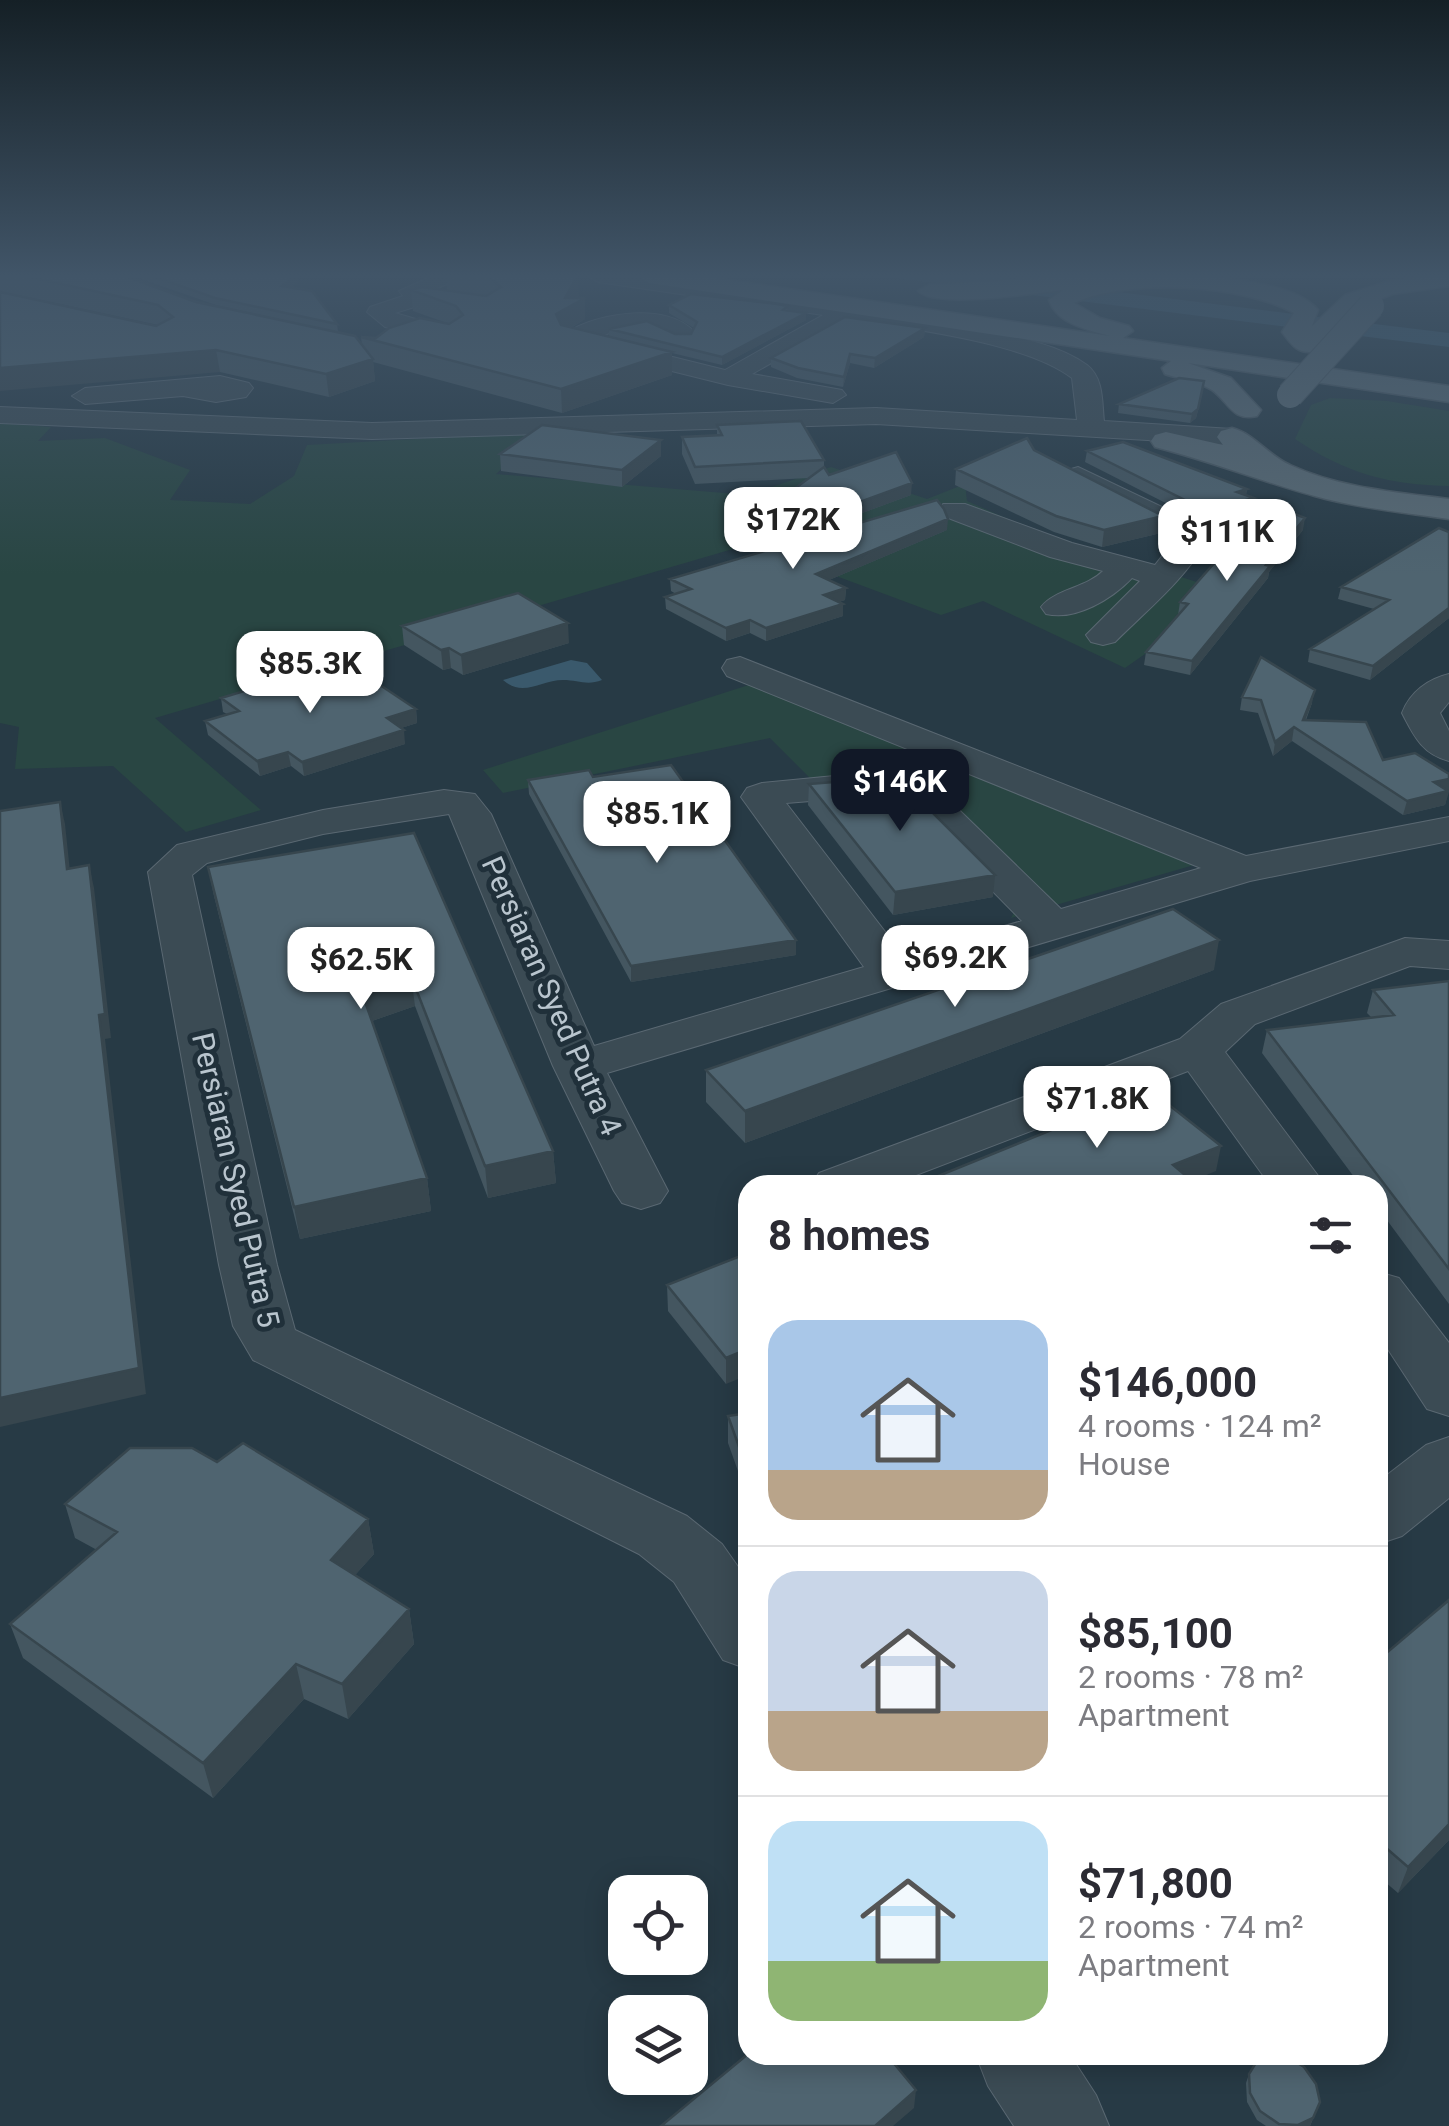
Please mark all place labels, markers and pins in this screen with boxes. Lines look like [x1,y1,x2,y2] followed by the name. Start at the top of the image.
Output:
[723,487,863,572] pin: $172K
[1157,499,1297,584] pin: $111K
[229,631,391,716] pin: $85.3K
[830,749,970,834] pin: $146K
[576,781,738,866] pin: $85.1K
[874,925,1036,1010] pin: $69.2K
[280,927,442,1012] pin: $62.5K
[1016,1066,1178,1151] pin: $71.8K

